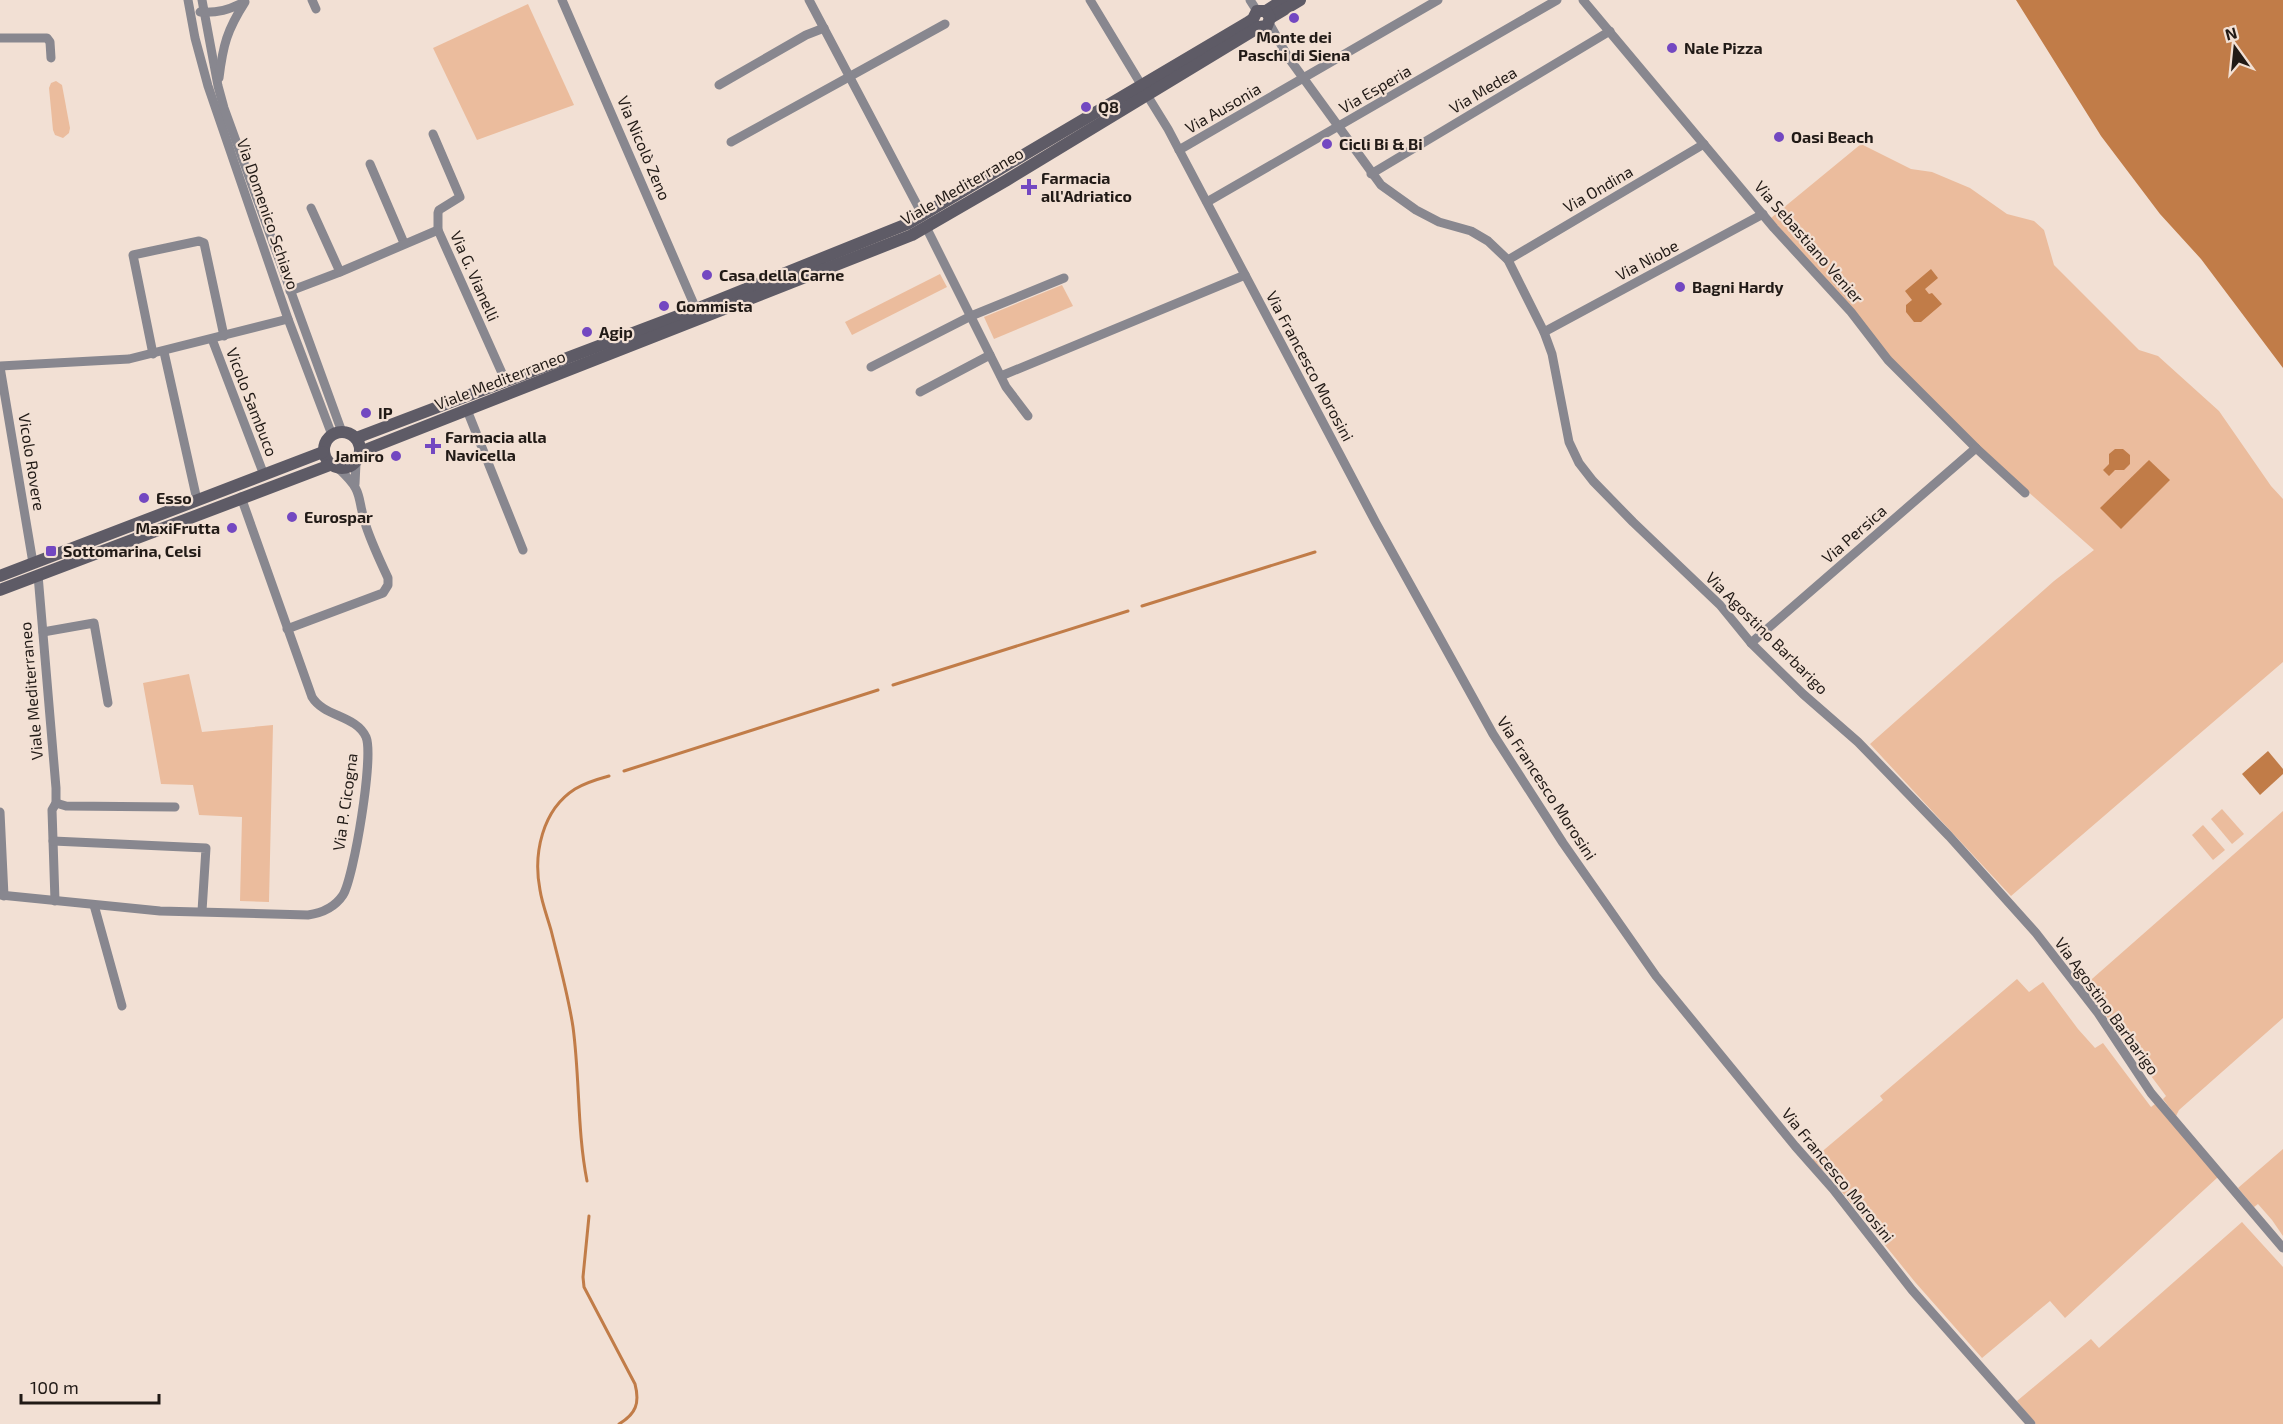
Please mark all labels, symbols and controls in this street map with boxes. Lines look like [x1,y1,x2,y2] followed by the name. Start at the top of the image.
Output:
[1287,11,1301,25] marker: Monte dei Paschi di Siena
[2205,18,2265,78] north arrow
[2223,22,2239,44] text: N
[1238,27,1350,64] place label: Monte dei Paschi di Siena
[1684,38,1763,57] place label: Nale Pizza
[1665,41,1679,55] marker: Nale Pizza
[1335,60,1414,117] street label: Via Esperia
[1446,62,1520,117] street label: Via Medea
[1182,78,1264,137] street label: Via Ausonia
[614,93,675,203] street label: Via Nicolò Zeno
[1098,97,1119,117] place label: Q8
[1079,100,1093,114] marker: Q8
[1791,127,1874,146] place label: Oasi Beach
[1772,130,1786,144] marker: Oasi Beach
[1339,134,1423,153] place label: Cicli Bi & Bi
[234,136,303,292] street label: Via Domenico Schiavo
[1320,137,1334,151] marker: Cicli Bi & Bi
[897,143,1026,228] street label: Viale Mediterraneo
[1560,161,1636,216] street label: Via Ondina
[1041,168,1132,205] place label: Farmacia all'Adriatico
[1751,177,1868,307] street label: Via Sebastiano Venier
[1022,180,1036,194] marker: Farmacia all'Adriatico
[447,228,504,324] street label: Via G. Vianelli
[1612,235,1681,284] street label: Via Niobe
[719,265,844,284] place label: Casa della Carne
[700,268,714,282] marker: Casa della Carne
[1692,277,1784,297] place label: Bagni Hardy
[1673,280,1687,294] marker: Bagni Hardy
[1263,287,1358,444] street label: Via Francesco Morosini
[676,296,753,315] place label: Gommista
[657,299,671,313] marker: Gommista
[599,322,633,341] place label: Agip
[580,325,594,339] marker: Agip
[223,345,282,459] street label: Vicolo Sambuco
[432,346,568,413] street label: Viale Mediterraneo
[378,403,393,422] place label: IP
[359,406,373,420] marker: IP
[15,412,50,512] street label: Vicolo Rovere
[445,427,547,464] place label: Farmacia alla Navicella
[426,439,440,453] marker: Farmacia alla Navicella
[334,446,384,465] place label: Jamiro
[389,449,403,463] marker: Jamiro
[156,488,192,507] place label: Esso
[137,491,151,505] marker: Esso
[1818,500,1890,567] street label: Via Persica
[304,507,373,526] place label: Eurospar
[285,510,299,524] marker: Eurospar
[136,518,220,537] place label: MaxiFrutta
[225,521,239,535] marker: MaxiFrutta
[63,541,201,560] place label: Sottomarina, Celsi
[44,544,58,558] marker: Sottomarina, Celsi
[1702,568,1832,698] street label: Via Agostino Barbarigo
[15,621,46,761] street label: Viale Mediterraneo
[1494,712,1601,863] street label: Via Francesco Morosini
[328,752,361,852] street label: Via P. Cicogna
[2051,933,2164,1078] street label: Via Agostino Barbarigo
[1778,1104,1898,1246] street label: Via Francesco Morosini
[21,1367,159,1405] scale bar
[30,1376,79,1398] text: 100 m

